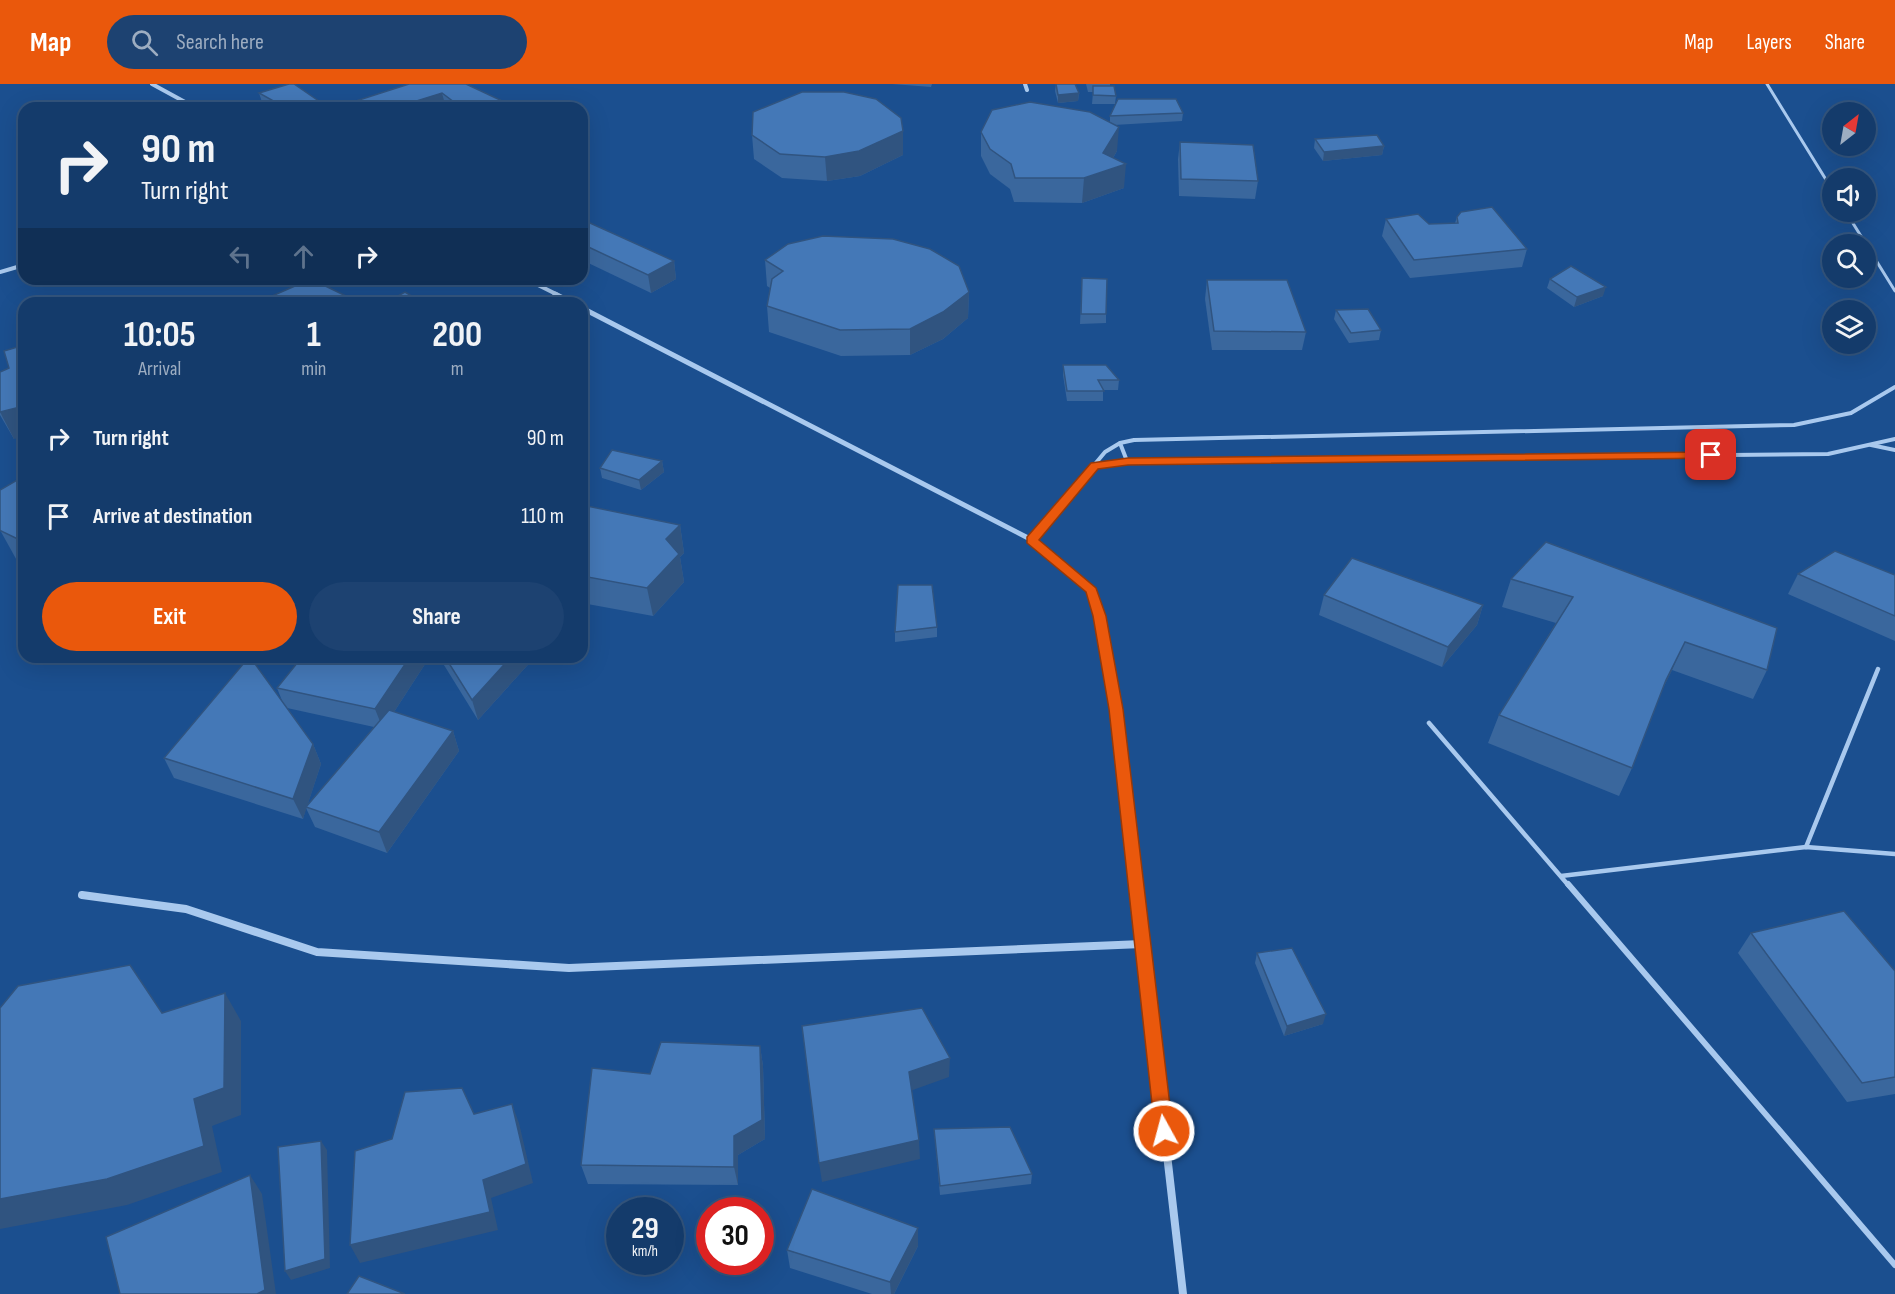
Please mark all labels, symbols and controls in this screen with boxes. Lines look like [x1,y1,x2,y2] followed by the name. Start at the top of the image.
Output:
[107,15,527,69] search box
[30,26,71,59] text: Map
[128,26,161,59] icon: search
[176,29,264,56] text: Search here
[1684,30,1713,55] text: Map
[1746,30,1792,55] text: Layers
[1825,30,1865,55] text: Share
[1822,102,1876,156] north arrow
[1822,102,1876,354] map controls
[141,124,215,175] text: 90 m
[42,126,120,204] icon: right
[1822,168,1876,222] button: sound
[141,175,228,207] text: Turn right
[1822,234,1876,288] button: search
[224,240,257,273] icon: left
[287,240,320,273] icon: ahead
[350,240,383,273] icon: right
[1822,300,1876,354] button: layers
[124,314,196,357] text: 10:05
[307,314,321,357] text: 1
[432,314,482,357] text: 200
[138,357,181,381] text: Arrival
[301,357,326,381] text: min
[451,357,464,381] text: m
[42,422,75,455] icon: right
[93,425,169,452] text: Turn right
[527,425,564,452] text: 90 m
[1685,429,1736,480] pin
[1694,438,1727,471] icon: arrive
[42,500,75,533] icon: arrive
[93,503,252,530] text: Arrive at destination
[521,503,564,530] text: 110 m
[42,582,297,651] button: Exit
[309,582,564,651] button: Share
[1132,1099,1196,1163] position arrow
[696,1197,774,1275] speed limit sign: 30
[631,1211,659,1247] text: 29
[632,1242,658,1261] text: km/h

